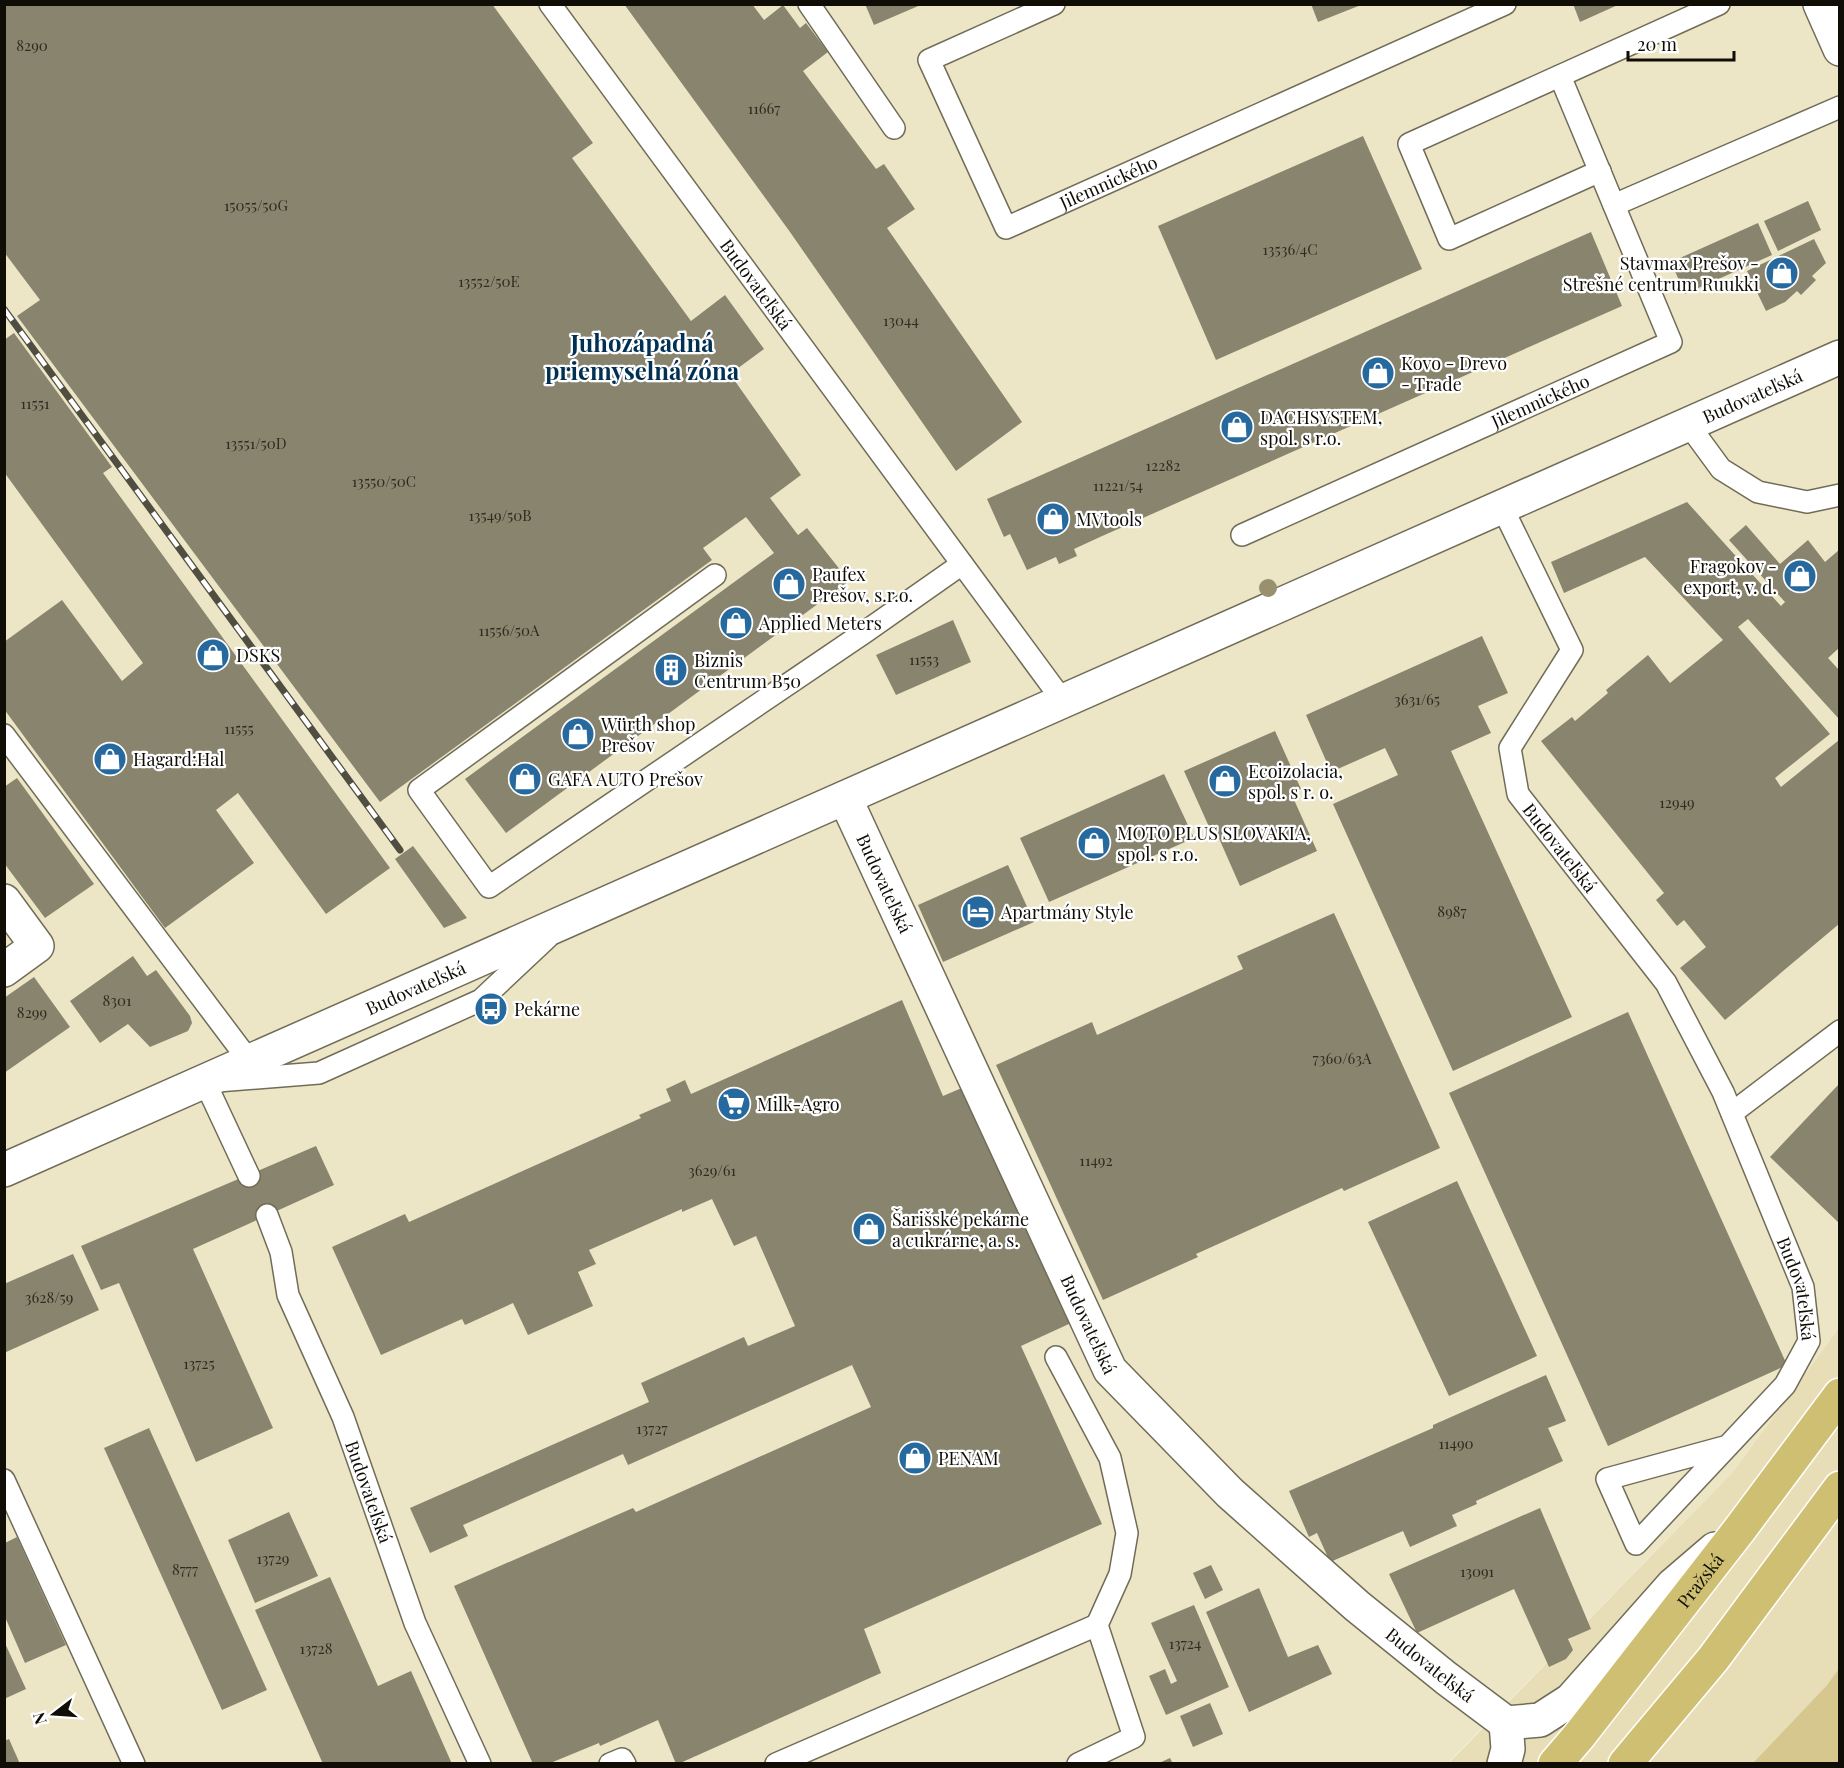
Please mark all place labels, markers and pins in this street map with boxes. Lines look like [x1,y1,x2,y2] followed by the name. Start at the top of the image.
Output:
[1563,251,1759,296] place label: Stavmax Prešov - Strešné centrum Ruukki
[1764,255,1800,291] shop icon: Stavmax Prešov - Strešné centrum Ruukki
[1401,351,1507,396] place label: Kovo - Drevo - Trade
[1360,355,1396,391] shop icon: Kovo - Drevo - Trade
[1260,405,1382,450] place label: DACHSYSTEM, spol. s r.o.
[1219,409,1255,445] shop icon: DACHSYSTEM, spol. s r.o.
[1035,501,1071,537] shop icon: MVtools
[1076,507,1142,531] place label: MVtools
[1683,554,1777,599] place label: Fragokov - export, v. d.
[1782,558,1818,594] shop icon: Fragokov - export, v. d.
[812,562,913,607] place label: Paufex Prešov, s.r.o.
[771,566,807,602] shop icon: Paufex Prešov, s.r.o.
[718,605,754,641] shop icon: Applied Meters
[758,611,882,635] place label: Applied Meters
[195,637,231,673] shop icon: DSKS
[236,643,280,667] place label: DSKS
[694,648,801,693] place label: Biznis Centrum B50
[653,652,689,688] building icon: Biznis Centrum B50
[600,712,696,757] place label: Würth shop Prešov
[560,716,596,752] shop icon: Würth shop Prešov
[92,741,128,777] shop icon: Hagard:Hal
[133,747,224,771] place label: Hagard:Hal
[1248,759,1343,804] place label: Ecoizolacia, spol. s r. o.
[507,761,543,797] shop icon: GAFA AUTO Prešov
[1207,763,1243,799] shop icon: Ecoizolacia, spol. s r. o.
[548,767,703,791] place label: GAFA AUTO Prešov
[1117,821,1311,866] place label: MOTO PLUS SLOVAKIA, spol. s r.o.
[1076,825,1112,861] shop icon: MOTO PLUS SLOVAKIA, spol. s r.o.
[960,894,996,930] hotel icon: Apartmány Style
[1000,900,1134,924] place label: Apartmány Style
[473,991,509,1027] bus stop icon: Pekárne
[514,997,580,1021] place label: Pekárne
[716,1086,752,1122] supermarket icon: Milk-Agro
[757,1092,840,1116] place label: Milk-Agro
[892,1207,1029,1252] place label: Šarišské pekárne a cukrárne, a. s.
[851,1211,887,1247] shop icon: Šarišské pekárne a cukrárne, a. s.
[897,1440,933,1476] shop icon: PENAM
[938,1446,999,1470] place label: PENAM

